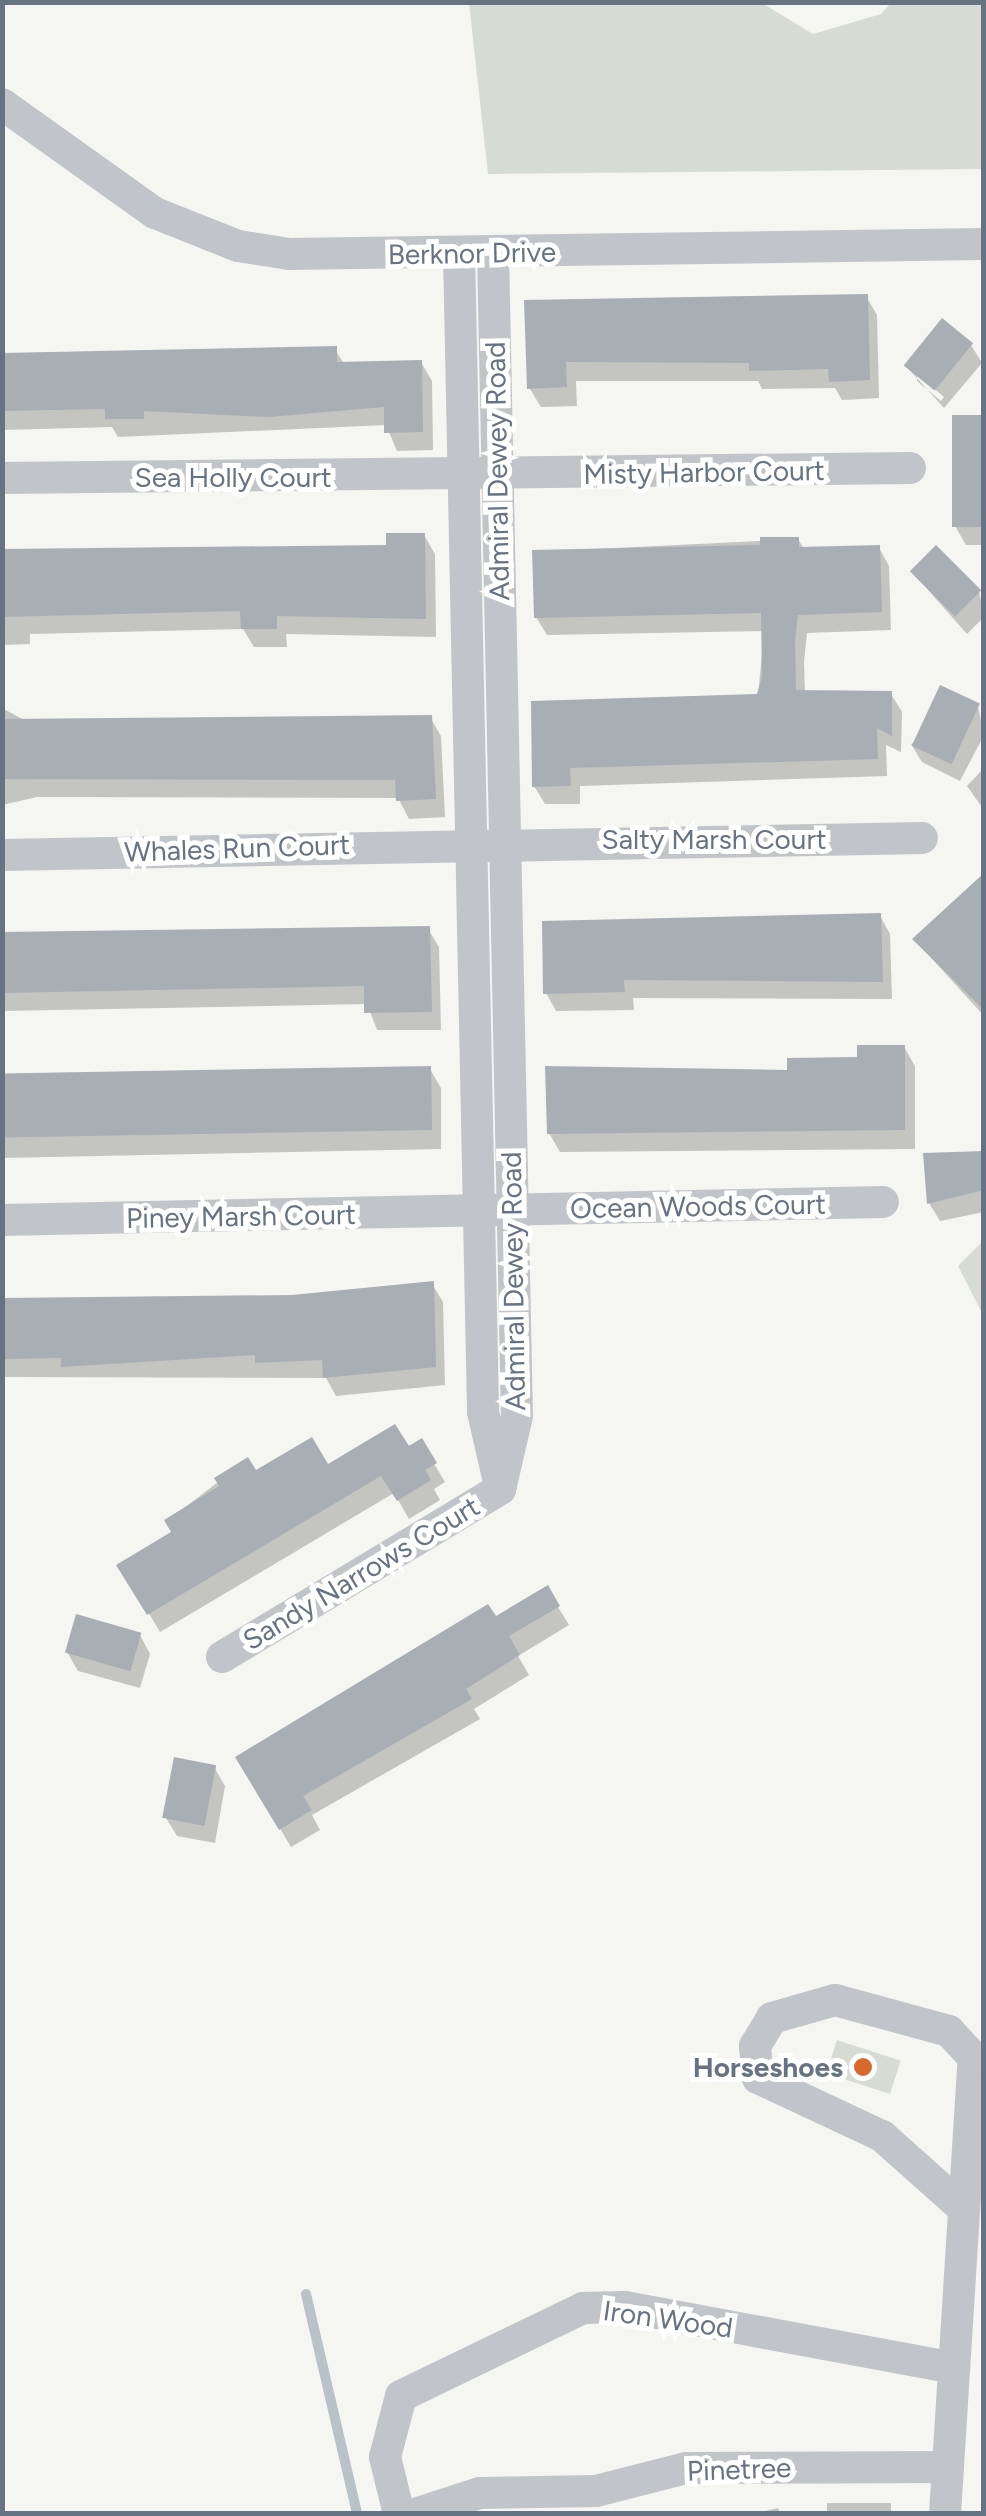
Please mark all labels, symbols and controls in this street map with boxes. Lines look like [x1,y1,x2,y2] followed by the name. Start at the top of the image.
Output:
[388,235,556,271] street label: Berknor Drive
[478,341,516,601] street label: Admiral Dewey Road
[583,453,825,491] street label: Misty Harbor Court
[134,460,332,494] street label: Sea Holly Court
[602,822,826,856] street label: Salty Marsh Court
[123,827,351,869] street label: Whales Run Court
[494,1151,532,1411] street label: Admiral Dewey Road
[570,1187,826,1225] street label: Ocean Woods Court
[126,1197,356,1235] street label: Piney Marsh Court
[237,1489,485,1657] street label: Sandy Narrows Court
[693,2050,843,2084] place label: Horseshoes
[852,2056,874,2078] marker: Horseshoes
[601,2293,735,2345] street label: Iron Wood
[686,2450,792,2488] street label: Pinetree

